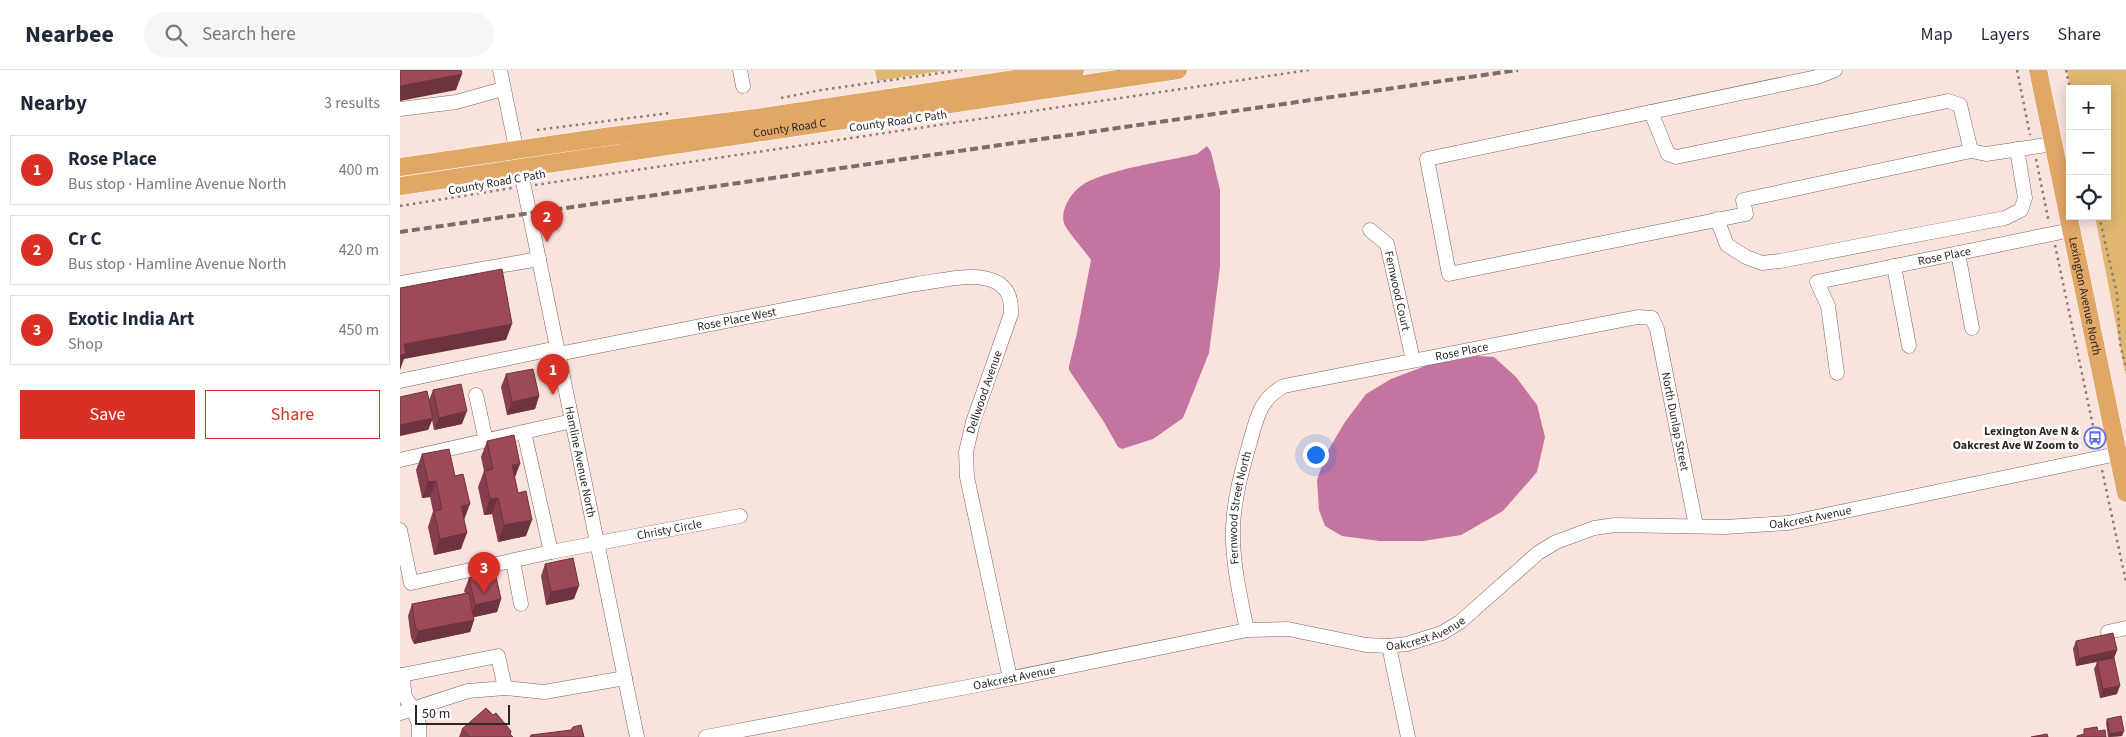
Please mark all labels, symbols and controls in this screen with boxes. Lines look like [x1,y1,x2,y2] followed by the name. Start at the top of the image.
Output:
[144,12,494,57] search box
[25,17,114,52] text: Nearbee
[162,21,190,49] icon: search
[202,21,296,48] text: Search here
[1921,22,1953,47] text: Map
[1981,22,2030,47] text: Layers
[2058,22,2101,47] text: Share
[2066,85,2111,220] map controls
[2066,85,2111,130] button: +
[20,88,87,118] text: Nearby
[324,92,380,114] text: 3 results
[848,106,948,137] street label: County Road C Path
[752,115,828,142] street label: County Road C
[2066,130,2111,175] button: −
[68,146,157,173] text: Rose Place
[33,159,41,181] text: 1
[339,159,379,181] text: 400 m
[447,166,547,199] street label: County Road C Path
[68,173,286,195] text: Bus stop · Hamline Avenue North
[2066,175,2111,220] button: locate
[531,201,563,242] pin: 2
[68,226,101,253] text: Cr C
[2064,236,2105,357] street label: Lexington Avenue North
[33,239,41,261] text: 2
[339,239,379,261] text: 420 m
[1916,243,1973,270] street label: Rose Place
[1380,249,1414,332] street label: Fernwood Court
[68,253,286,275] text: Bus stop · Hamline Avenue North
[696,304,778,336] street label: Rose Place West
[68,306,194,333] text: Exotic India Art
[33,319,41,341] text: 3
[339,319,379,341] text: 450 m
[68,333,103,355] text: Shop
[1434,338,1490,365] street label: Rose Place
[962,348,1007,436] street label: Dellwood Avenue
[537,354,569,395] pin: 1
[1657,371,1693,472] street label: North Dunlap Street
[20,390,195,439] button: Save
[205,390,380,439] button: Share
[560,405,600,519] street label: Hamline Avenue North
[1953,423,2079,454] place label: Lexington Ave N & Oakcrest Ave W Zoom to
[2083,426,2107,450] bus stop icon: Lexington Ave N & Oakcrest Ave W Zoom to
[1303,442,1329,468] your location
[1225,449,1256,565] street label: Fernwood Street North
[1769,502,1853,533] street label: Oakcrest Avenue
[636,515,703,544] street label: Christy Circle
[468,552,500,593] pin: 3
[1385,613,1470,655] street label: Oakcrest Avenue
[972,661,1057,695] street label: Oakcrest Avenue
[415,702,510,725] scale bar
[422,704,450,724] text: 50 m

